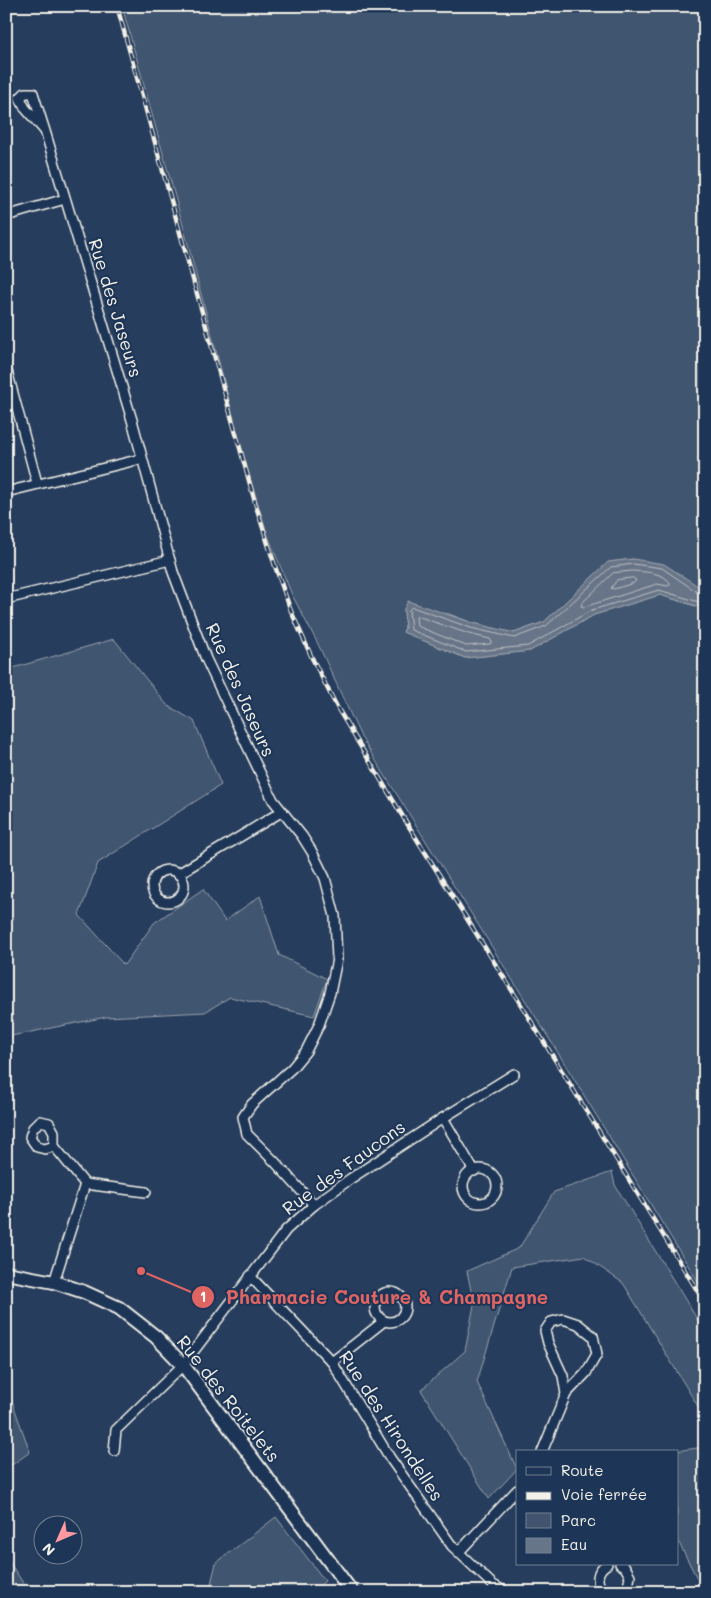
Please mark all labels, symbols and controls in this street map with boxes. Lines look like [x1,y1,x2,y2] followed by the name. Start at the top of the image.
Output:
[83,235,148,380] street label: Rue des Jaseurs
[201,619,281,760] street label: Rue des Jaseurs
[277,1114,410,1220] street label: Rue des Faucons
[191,1280,558,1314] callout: Pharmacie Couture & Champagne
[226,1284,548,1309] text: Pharmacie Couture & Champagne
[200,1286,206,1306] text: 1
[172,1330,286,1467] street label: Rue des Roitelets
[334,1346,450,1505] street label: Rue des Hirondelles
[516,1450,678,1566] legend
[561,1460,604,1480] text: Route
[561,1484,647,1504] text: Voie ferrée
[561,1510,596,1530] text: Parc
[32,1516,82,1566] north arrow
[561,1534,587,1554] text: Eau
[38,1539,59,1560] text: N

